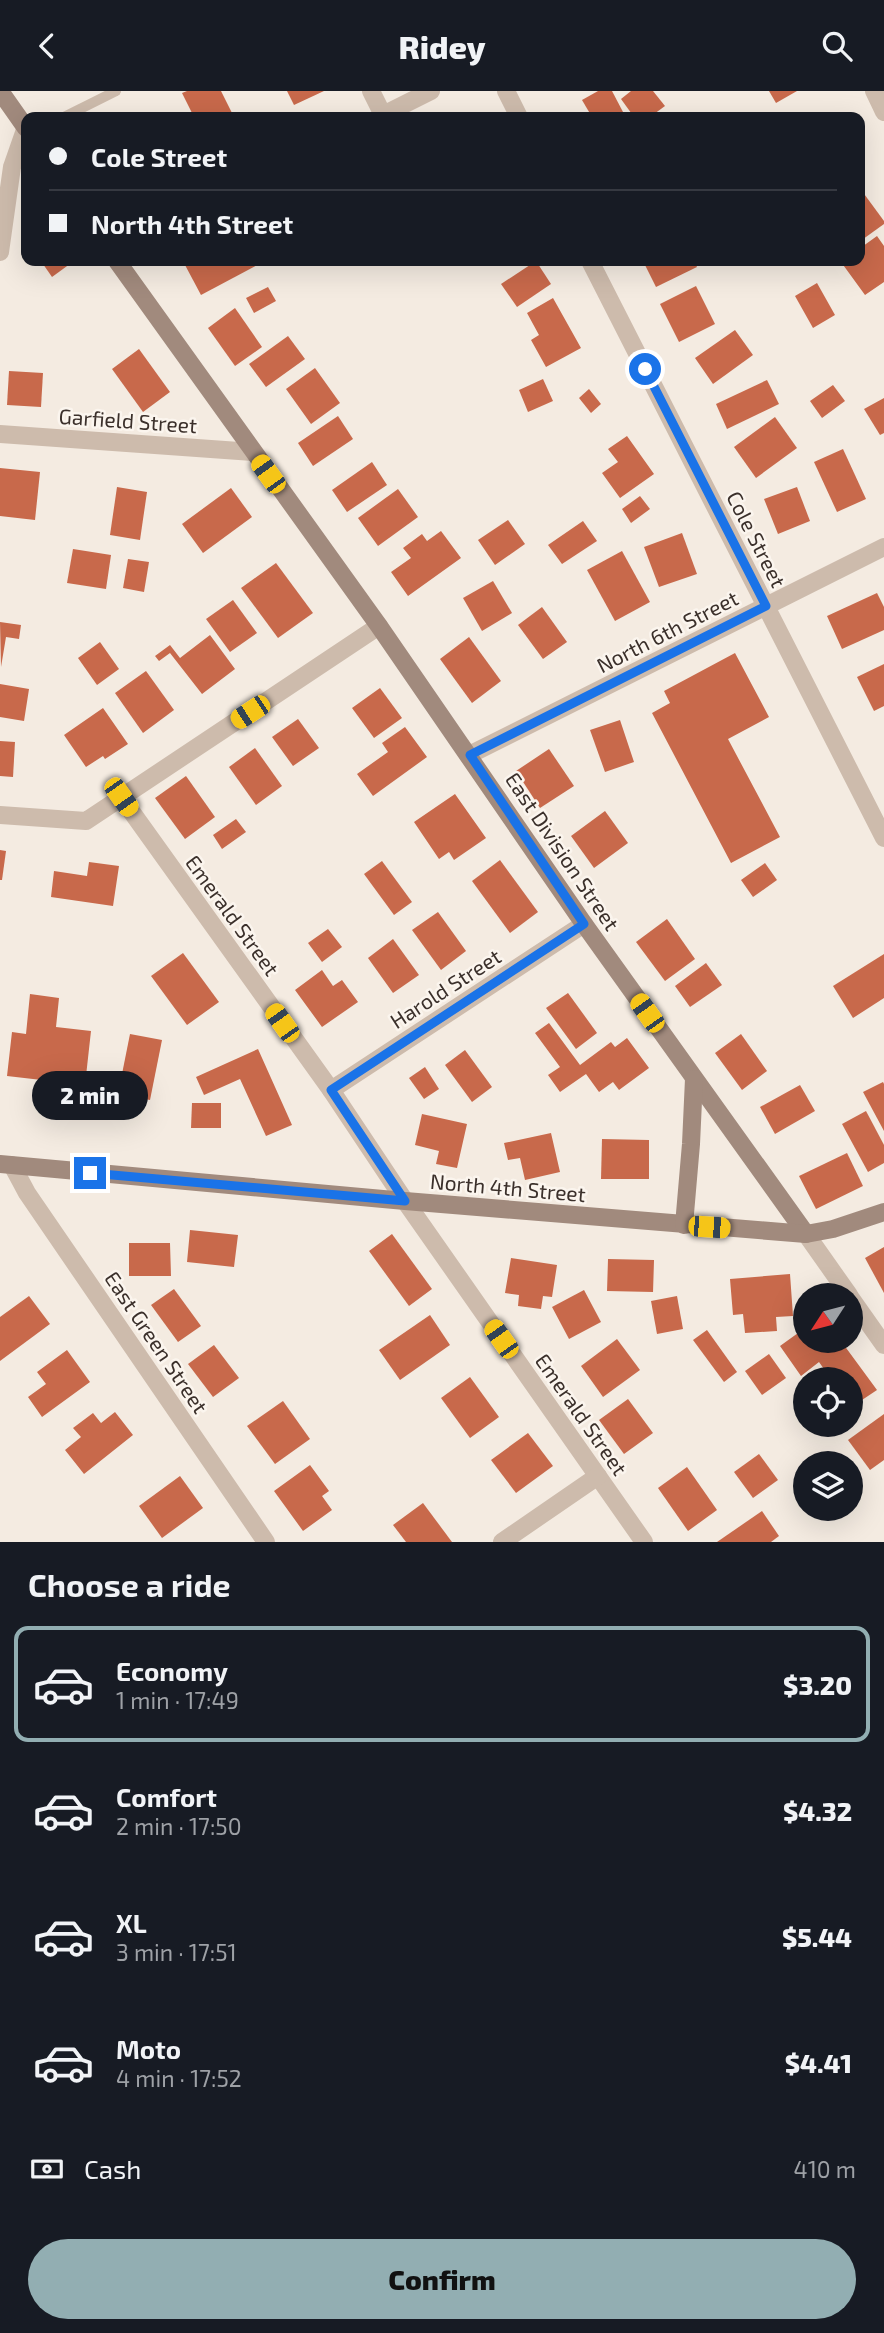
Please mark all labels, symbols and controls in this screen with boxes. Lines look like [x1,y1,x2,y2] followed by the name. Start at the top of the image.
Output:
[28,27,66,65] icon: back
[398,27,486,65] text: Ridey
[818,27,856,65] icon: search
[91,141,227,172] text: Cole Street
[91,208,293,239] text: North 4th Street
[629,353,661,385] route start
[58,403,198,437] street label: Garfield Street
[248,451,289,497] car
[722,487,792,591] street label: Cole Street
[592,585,742,677] street label: North 6th Street
[227,692,274,732] car
[501,767,625,935] street label: East Division Street
[101,774,142,820] car
[181,850,285,980] street label: Emerald Street
[385,943,505,1033] street label: Harold Street
[627,990,668,1036] car
[262,1000,303,1046] car
[32,1072,148,1121] callout: 2 min
[60,1081,120,1109] text: 2 min
[74,1157,106,1189] route end
[429,1168,587,1206] street label: North 4th Street
[688,1215,731,1239] car
[100,1266,214,1418] street label: East Green Street
[793,1283,863,1353] north arrow
[793,1283,863,1521] map controls
[481,1316,522,1362] car
[531,1348,633,1480] street label: Emerald Street
[793,1367,863,1437] button: locate
[793,1451,863,1521] button: layers
[28,1565,231,1603] text: Choose a ride
[32,1653,95,1716] icon: car
[116,1655,228,1686] text: Economy
[783,1669,852,1700] text: $3.20
[116,1686,239,1714] text: 1 min · 17:49
[32,1779,95,1842] icon: car
[116,1781,217,1812] text: Comfort
[783,1795,852,1826] text: $4.32
[116,1812,242,1840] text: 2 min · 17:50
[32,1905,95,1968] icon: car
[116,1907,147,1938] text: XL
[782,1921,852,1952] text: $5.44
[116,1938,237,1966] text: 3 min · 17:51
[32,2031,95,2094] icon: car
[116,2033,181,2064] text: Moto
[785,2047,852,2078] text: $4.41
[116,2064,242,2092] text: 4 min · 17:52
[28,2150,66,2188] icon: cash
[84,2153,141,2184] text: Cash
[794,2155,856,2183] text: 410 m
[28,2239,856,2319] button: Confirm

